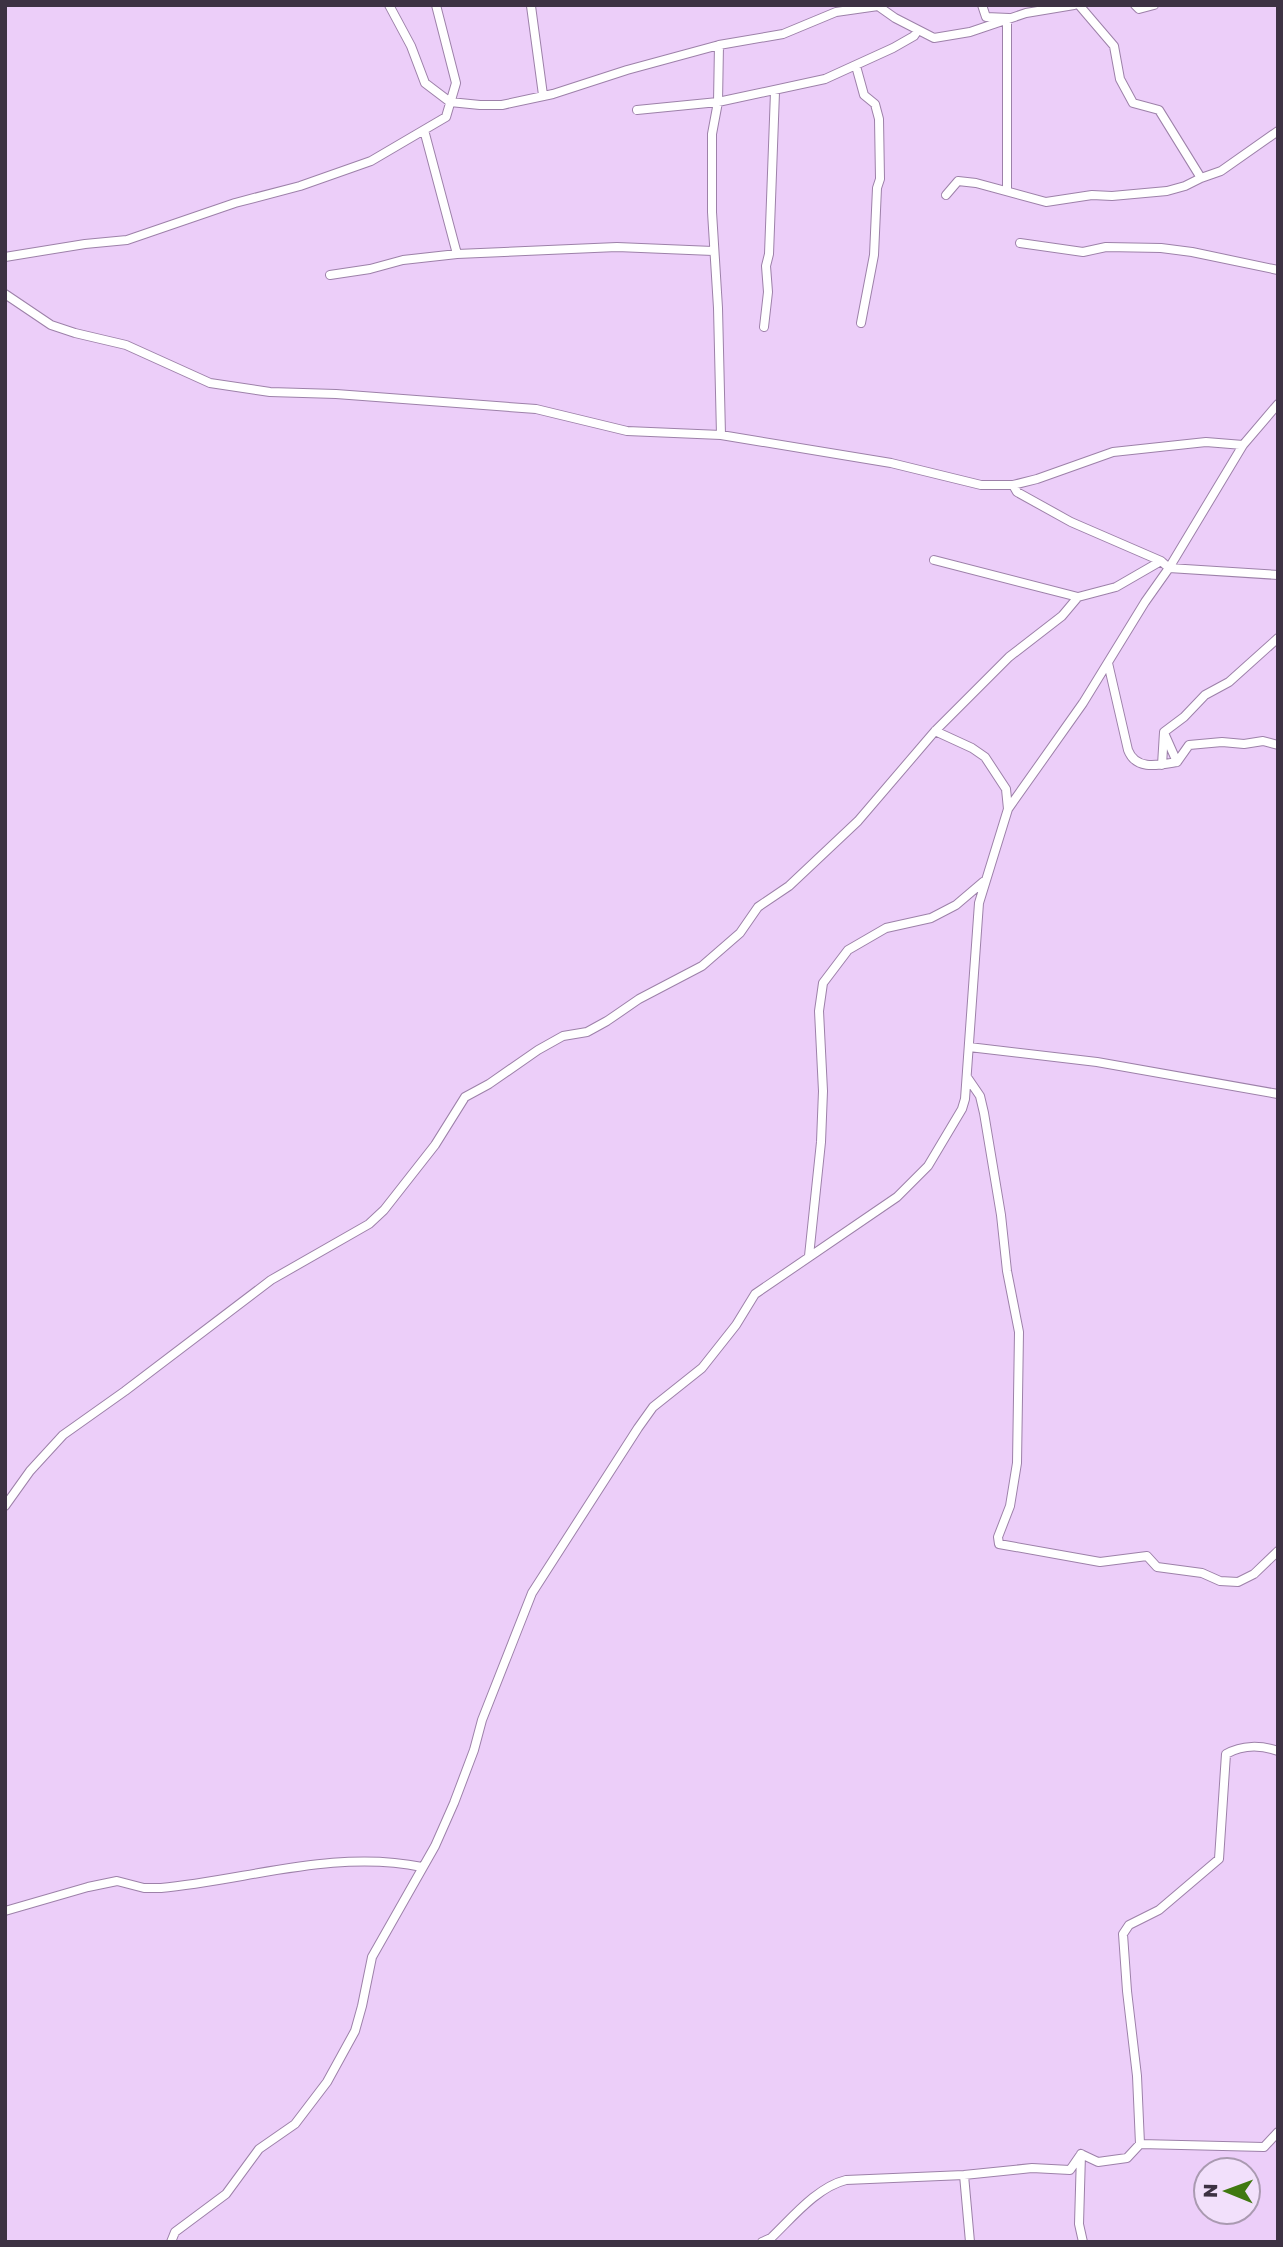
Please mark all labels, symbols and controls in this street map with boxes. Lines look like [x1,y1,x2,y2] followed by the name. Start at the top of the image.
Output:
[1192,2156,1262,2226] north arrow
[1198,2183,1221,2198] text: N

